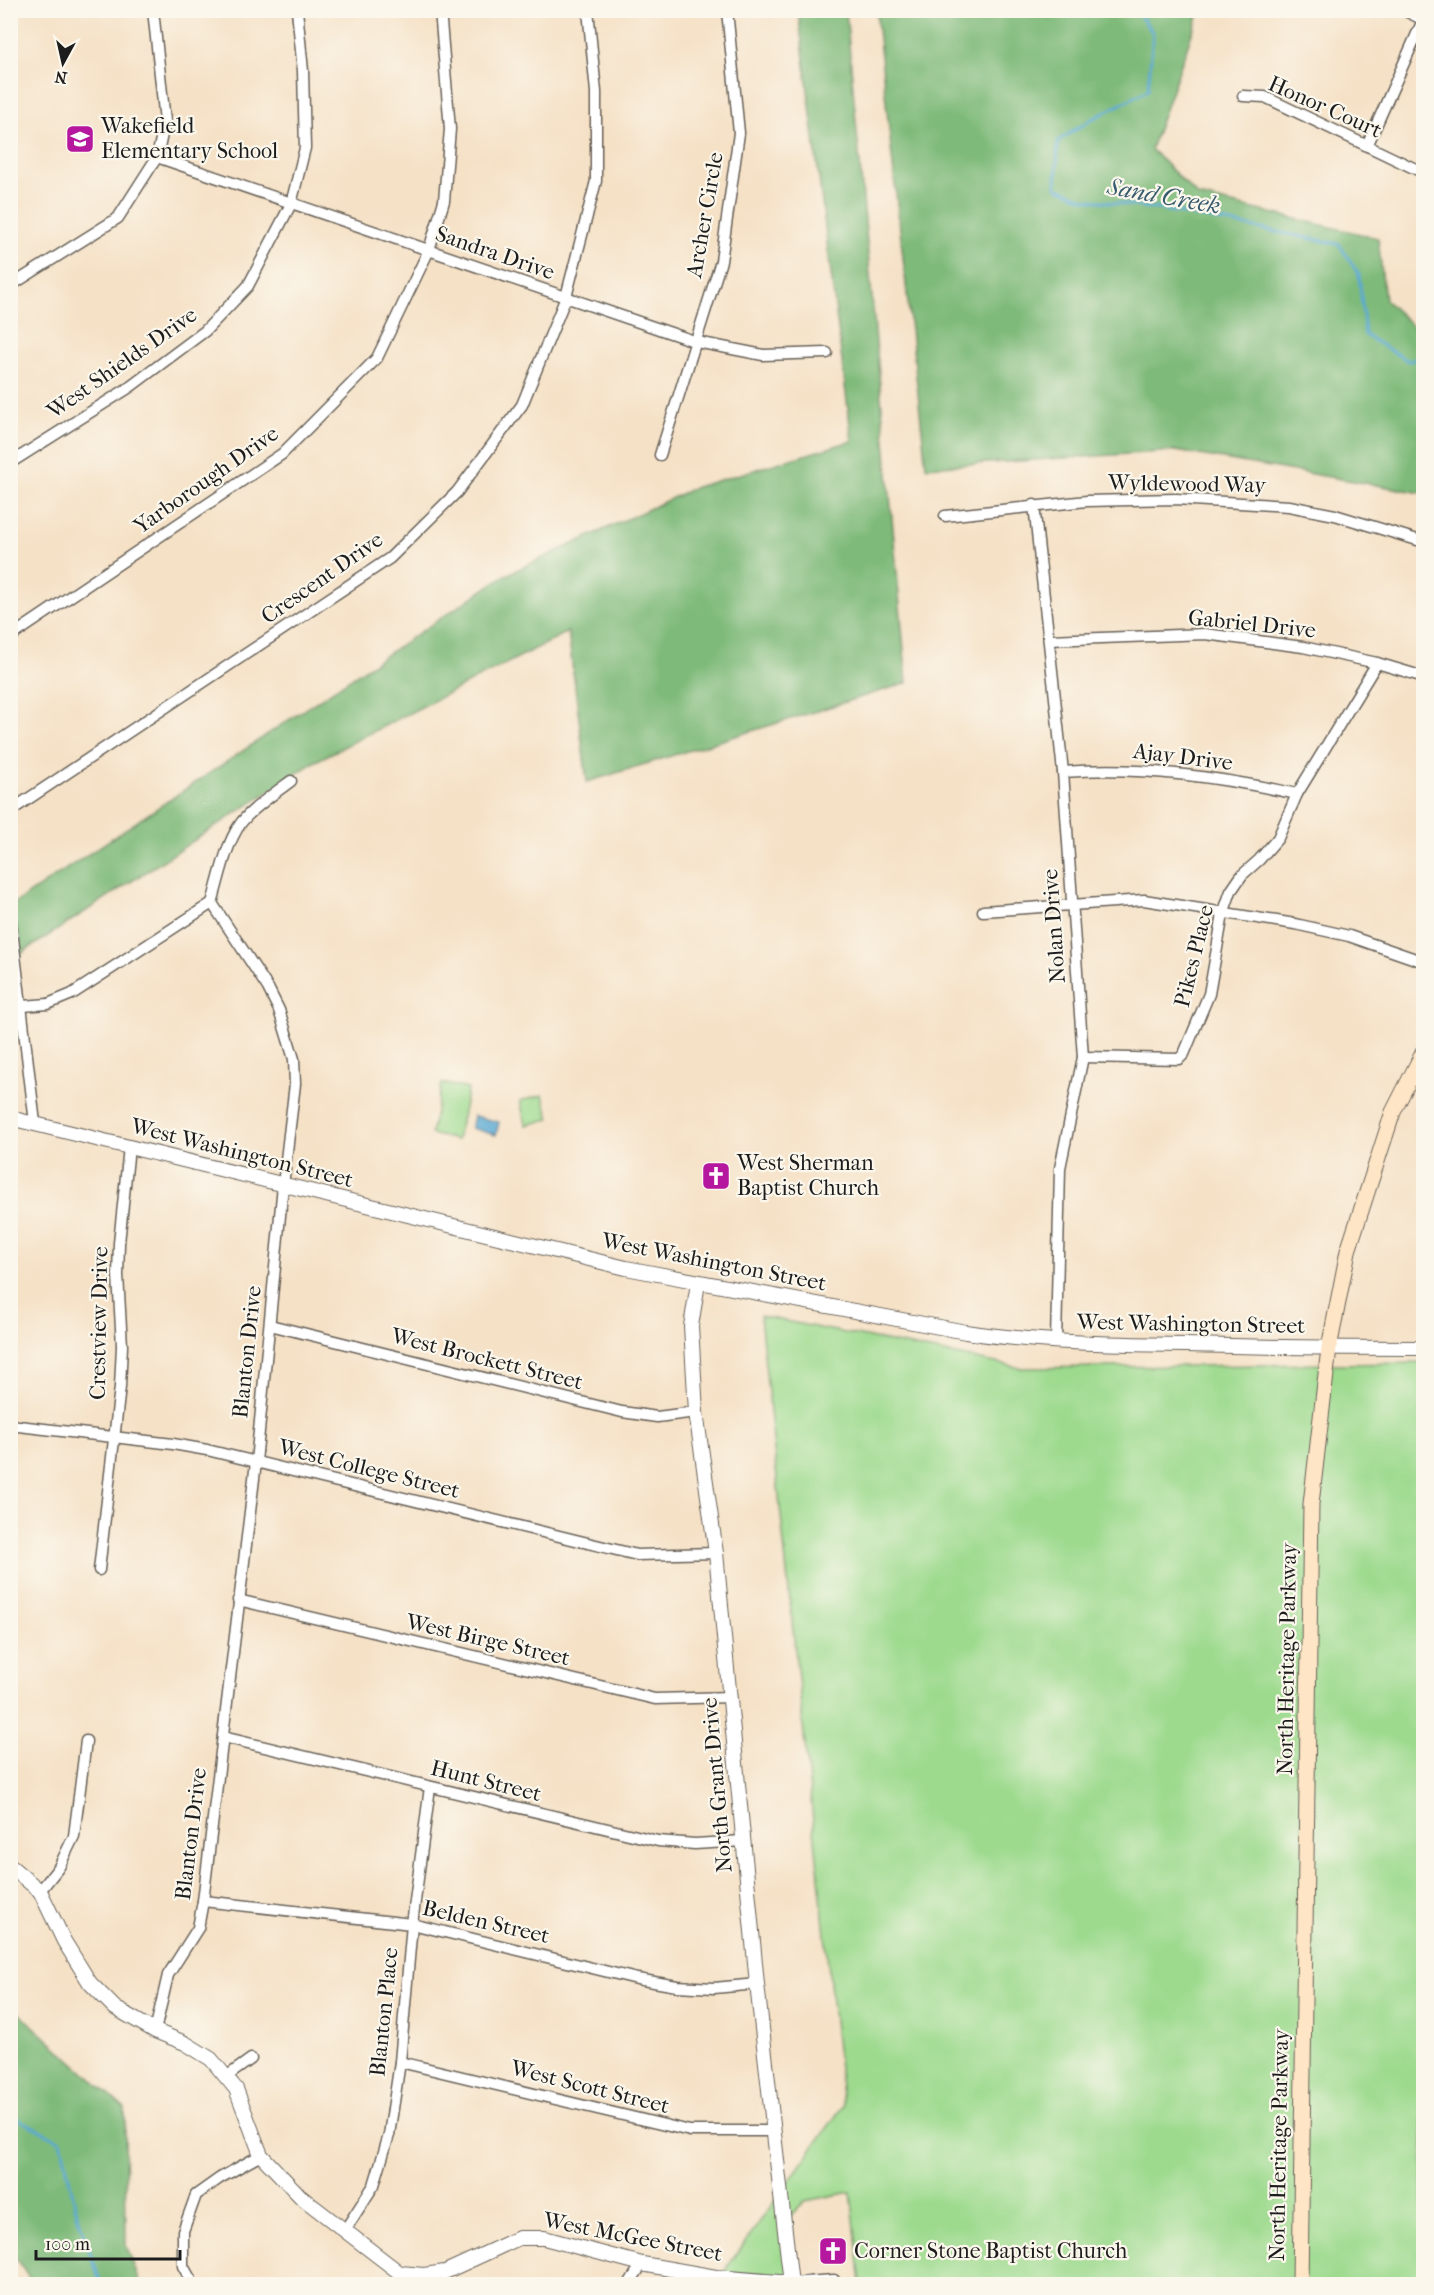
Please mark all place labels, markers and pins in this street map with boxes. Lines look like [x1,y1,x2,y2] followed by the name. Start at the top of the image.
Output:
[100,113,278,164] place label: Wakefield Elementary School
[64,123,96,155] school or university icon: Wakefield Elementary School
[736,1150,880,1201] place label: West Sherman Baptist Church
[700,1160,732,1192] church icon: West Sherman Baptist Church
[817,2235,849,2267] church icon: Corner Stone Baptist Church
[854,2238,1128,2264] place label: Corner Stone Baptist Church

